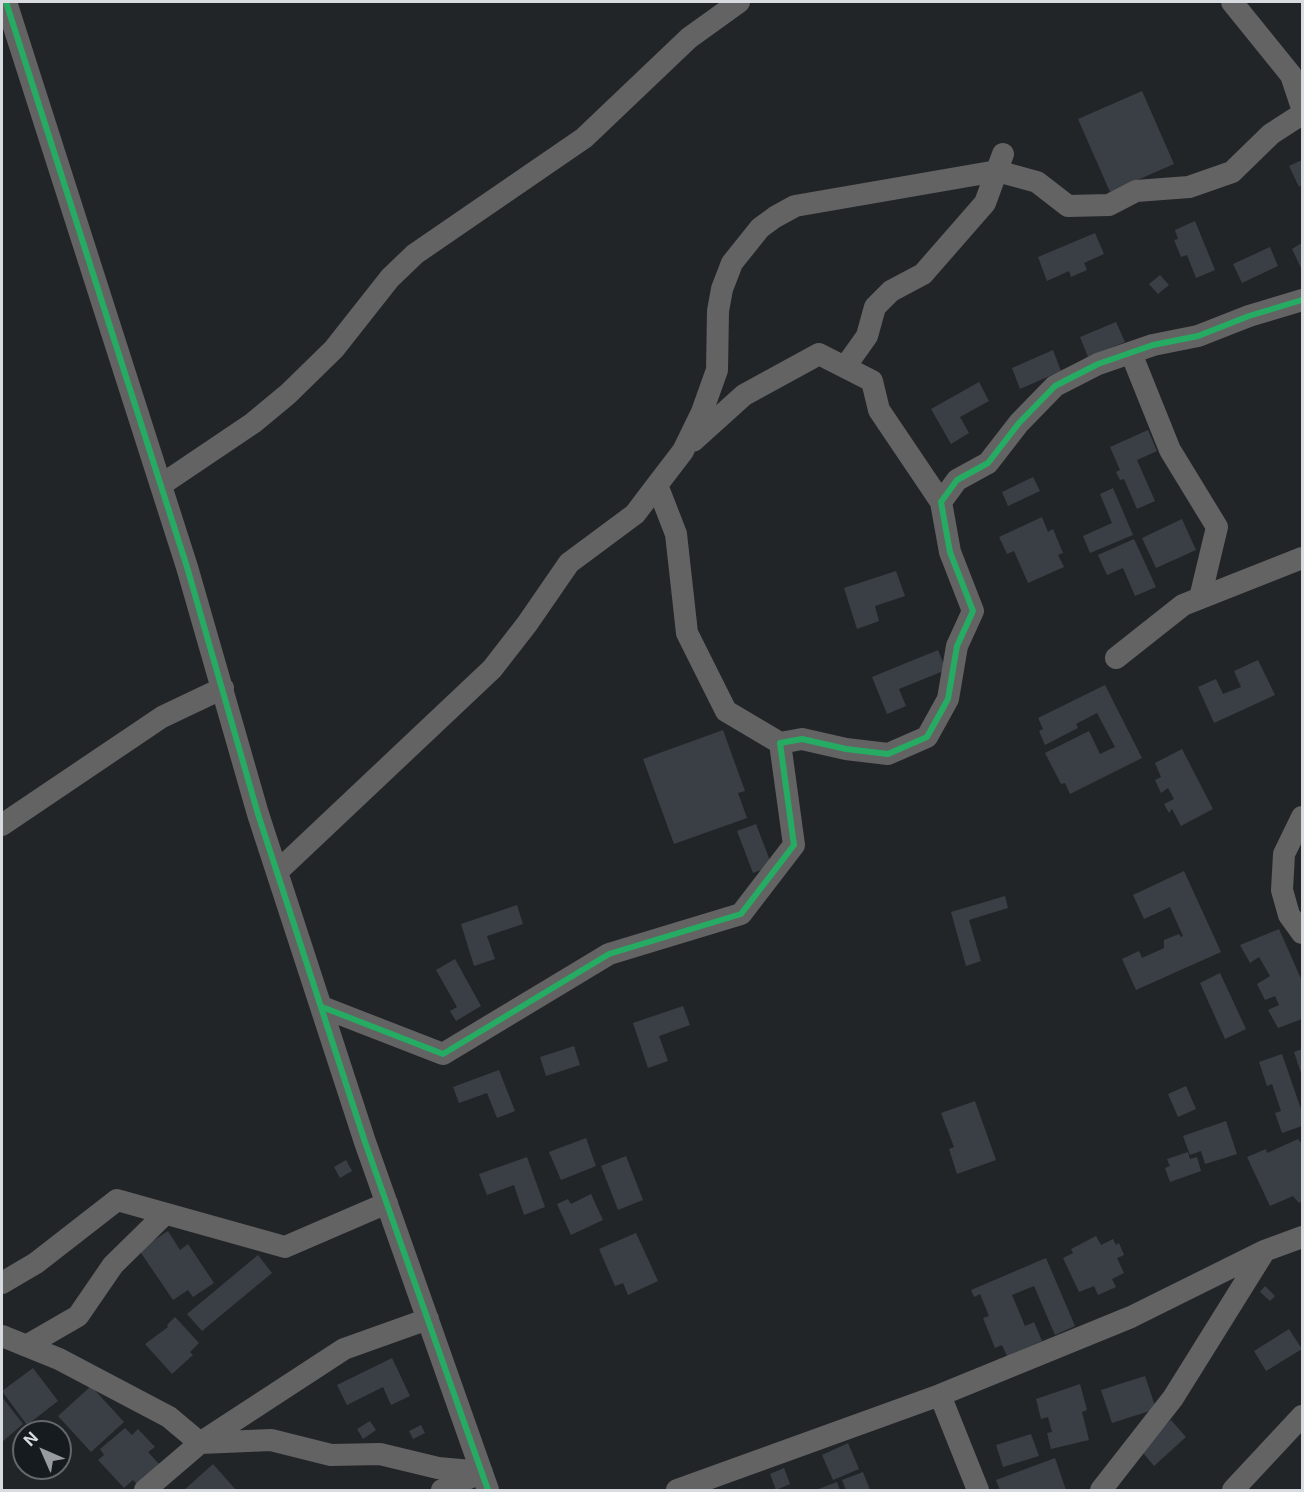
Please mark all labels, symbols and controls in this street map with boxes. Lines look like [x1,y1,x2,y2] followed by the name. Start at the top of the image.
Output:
[12,1420,72,1480] north arrow
[19,1427,42,1450] text: N

